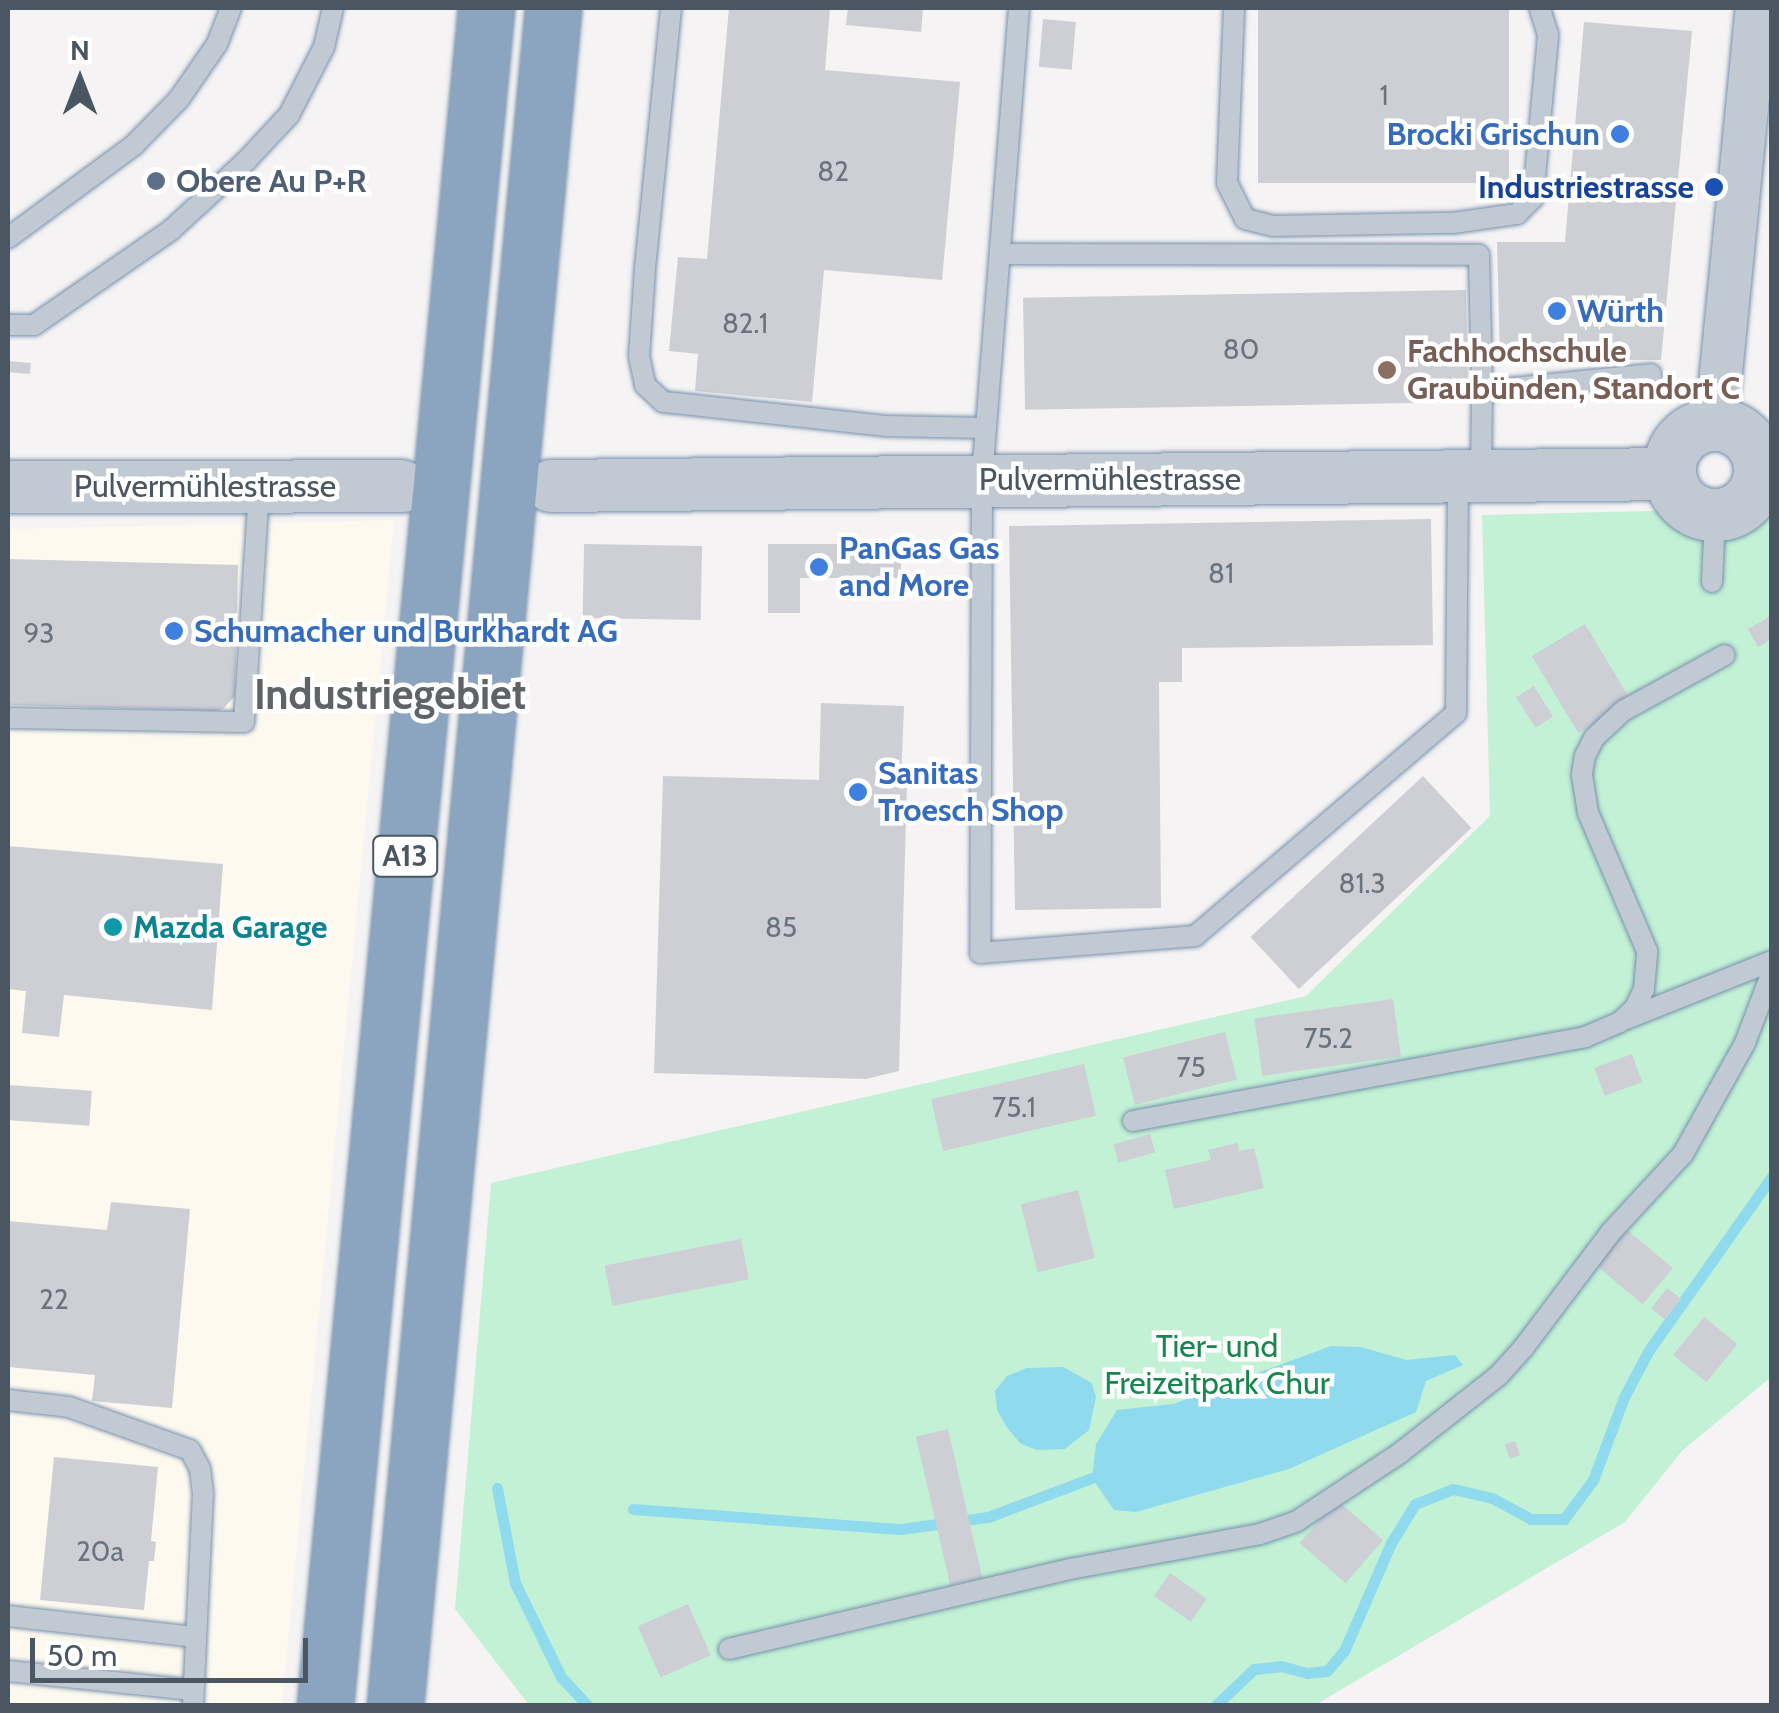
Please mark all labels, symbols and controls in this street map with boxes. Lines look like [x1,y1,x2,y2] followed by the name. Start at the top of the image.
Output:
[30,30,130,130] north arrow
[70,33,90,67] text: N
[1379,78,1389,112] house number: 1
[1386,115,1600,153] place label: Brocki Grischun
[1609,123,1631,145] marker: Brocki Grischun
[817,154,849,188] house number: 82
[176,162,367,200] place label: Obere Au P+R
[1478,168,1694,206] place label: Industriestrasse
[145,170,167,192] marker: Obere Au P+R
[1703,176,1725,198] marker: Industriestrasse
[1577,292,1664,330] place label: Würth
[1546,300,1568,322] marker: Würth
[722,306,768,340] house number: 82.1
[1223,332,1259,366] house number: 80
[1407,333,1740,408] place label: Fachhochschule Graubünden, Standort C
[1376,359,1398,381] marker: Fachhochschule Graubünden, Standort C
[979,460,1241,498] street label: Pulvermühlestrasse
[74,467,336,505] street label: Pulvermühlestrasse
[839,530,999,605] place label: PanGas Gas and More
[808,556,830,578] marker: PanGas Gas and More
[1208,556,1234,590] house number: 81
[194,612,618,650] place label: Schumacher und Burkhardt AG
[23,616,55,650] house number: 93
[163,620,185,642] marker: Schumacher und Burkhardt AG
[254,669,526,719] district label: Industriegebiet
[878,755,1064,830] place label: Sanitas Troesch Shop
[847,781,869,803] marker: Sanitas Troesch Shop
[370,831,440,881] road number: A13
[1338,866,1386,900] house number: 81.3
[133,908,328,946] place label: Mazda Garage
[765,910,797,944] house number: 85
[102,916,124,938] marker: Mazda Garage
[1303,1021,1353,1055] house number: 75.2
[1176,1050,1206,1084] house number: 75
[992,1090,1036,1124] house number: 75.1
[39,1282,69,1316] house number: 22
[1104,1328,1330,1403] park label: Tier- und Freizeitpark Chur
[76,1534,124,1568] house number: 20a
[35,1618,312,1680] scale bar
[47,1637,117,1674] text: 50 m

